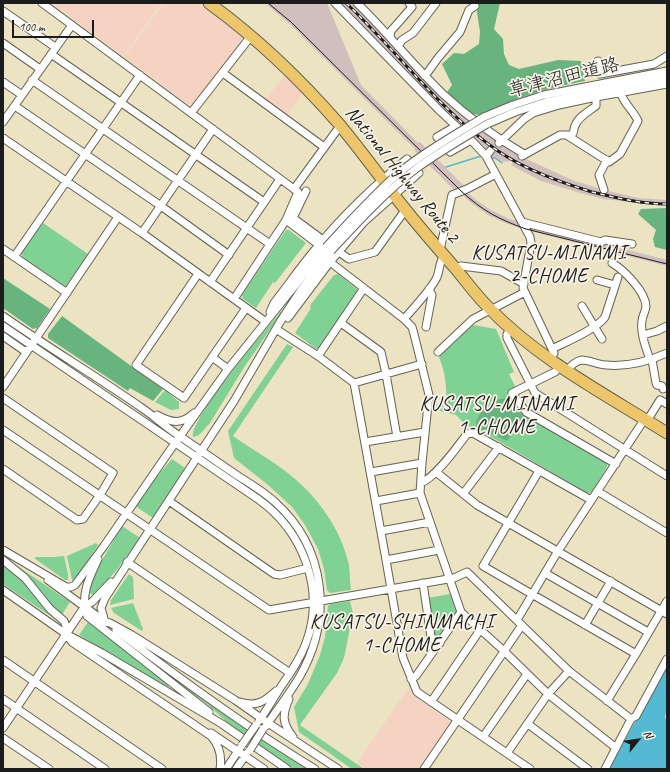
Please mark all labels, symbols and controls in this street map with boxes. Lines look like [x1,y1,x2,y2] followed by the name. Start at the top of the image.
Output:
[14,12,96,38] scale bar
[19,19,45,35] text: 100 m
[506,53,622,103] street label: 草津沼田道路
[340,102,464,248] street label: National Highway Route 2
[472,242,626,289] district label: KUSATSU-MINAMI 2-CHOME
[420,393,574,440] district label: KUSATSU-MINAMI 1-CHOME
[310,611,494,658] district label: KUSATSU-SHINMACHI 1-CHOME
[618,720,658,760] north arrow
[641,728,656,740] text: N

